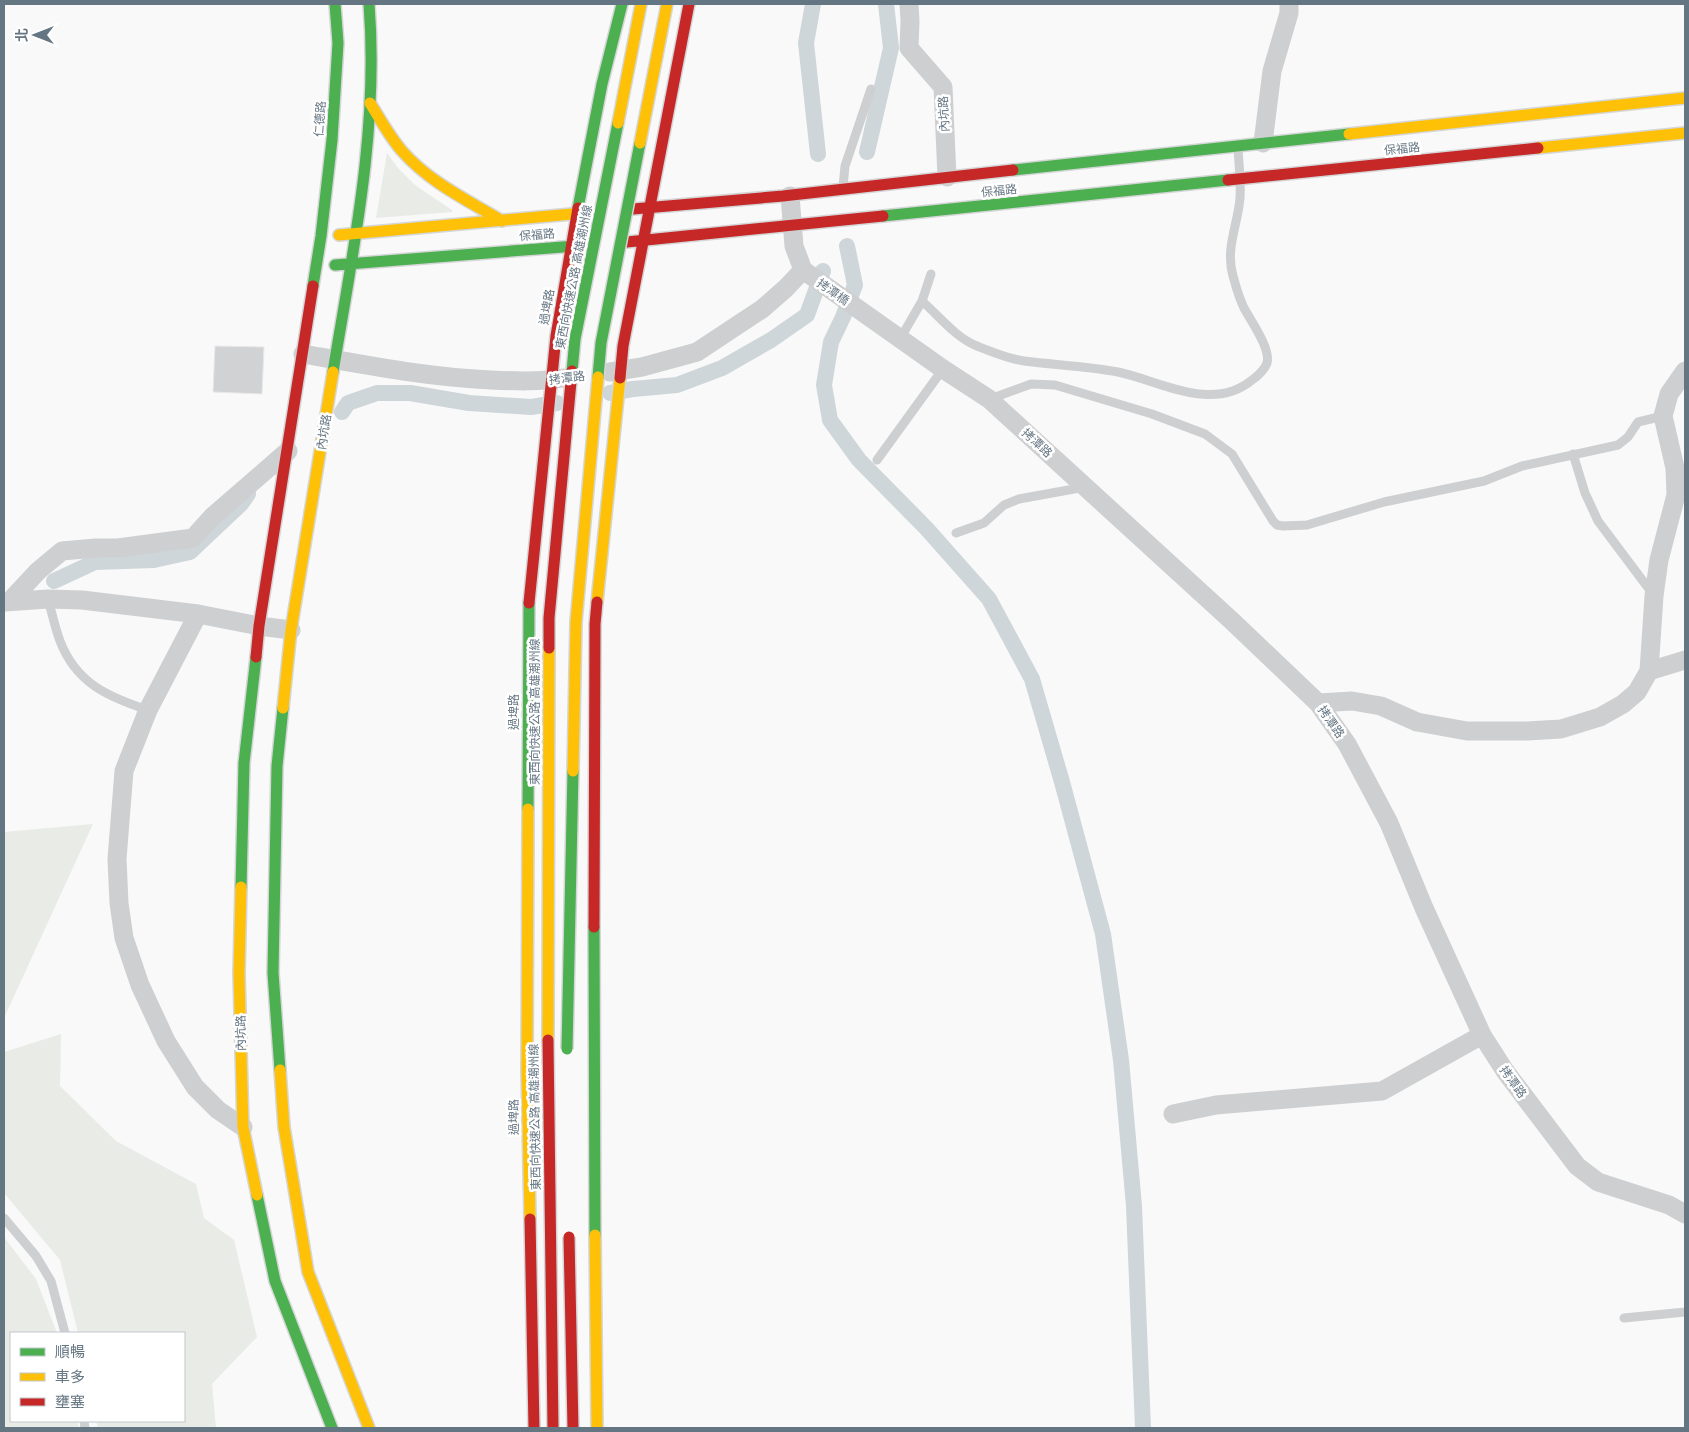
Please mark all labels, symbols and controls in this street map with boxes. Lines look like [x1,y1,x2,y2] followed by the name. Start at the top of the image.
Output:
[10,10,60,60] north arrow
[15,28,32,42] text: 北
[936,96,954,132] street label: 內坑路
[312,101,330,138] street label: 仁德路
[1383,140,1421,160] street label: 保福路
[980,182,1018,202] street label: 保福路
[553,204,597,351] street label: 東西向快速公路 高雄潮州線
[518,226,556,246] street label: 保福路
[813,276,852,310] street label: 拷潭橋
[537,288,559,326] street label: 過埤路
[548,369,586,389] street label: 拷潭路
[314,413,336,451] street label: 內坑路
[1018,426,1055,462] street label: 拷潭路
[528,639,544,785] street label: 東西向快速公路 高雄潮州線
[507,694,523,730] street label: 過埤路
[1313,703,1347,742] street label: 拷潭路
[234,1015,250,1051] street label: 內坑路
[527,1043,545,1191] street label: 東西向快速公路 高雄潮州線
[1495,1063,1529,1102] street label: 拷潭路
[507,1099,523,1135] street label: 過埤路
[10,1332,185,1422] legend
[55,1344,85,1363] text: 順暢
[55,1369,85,1388] text: 車多
[55,1394,85,1413] text: 壅塞

